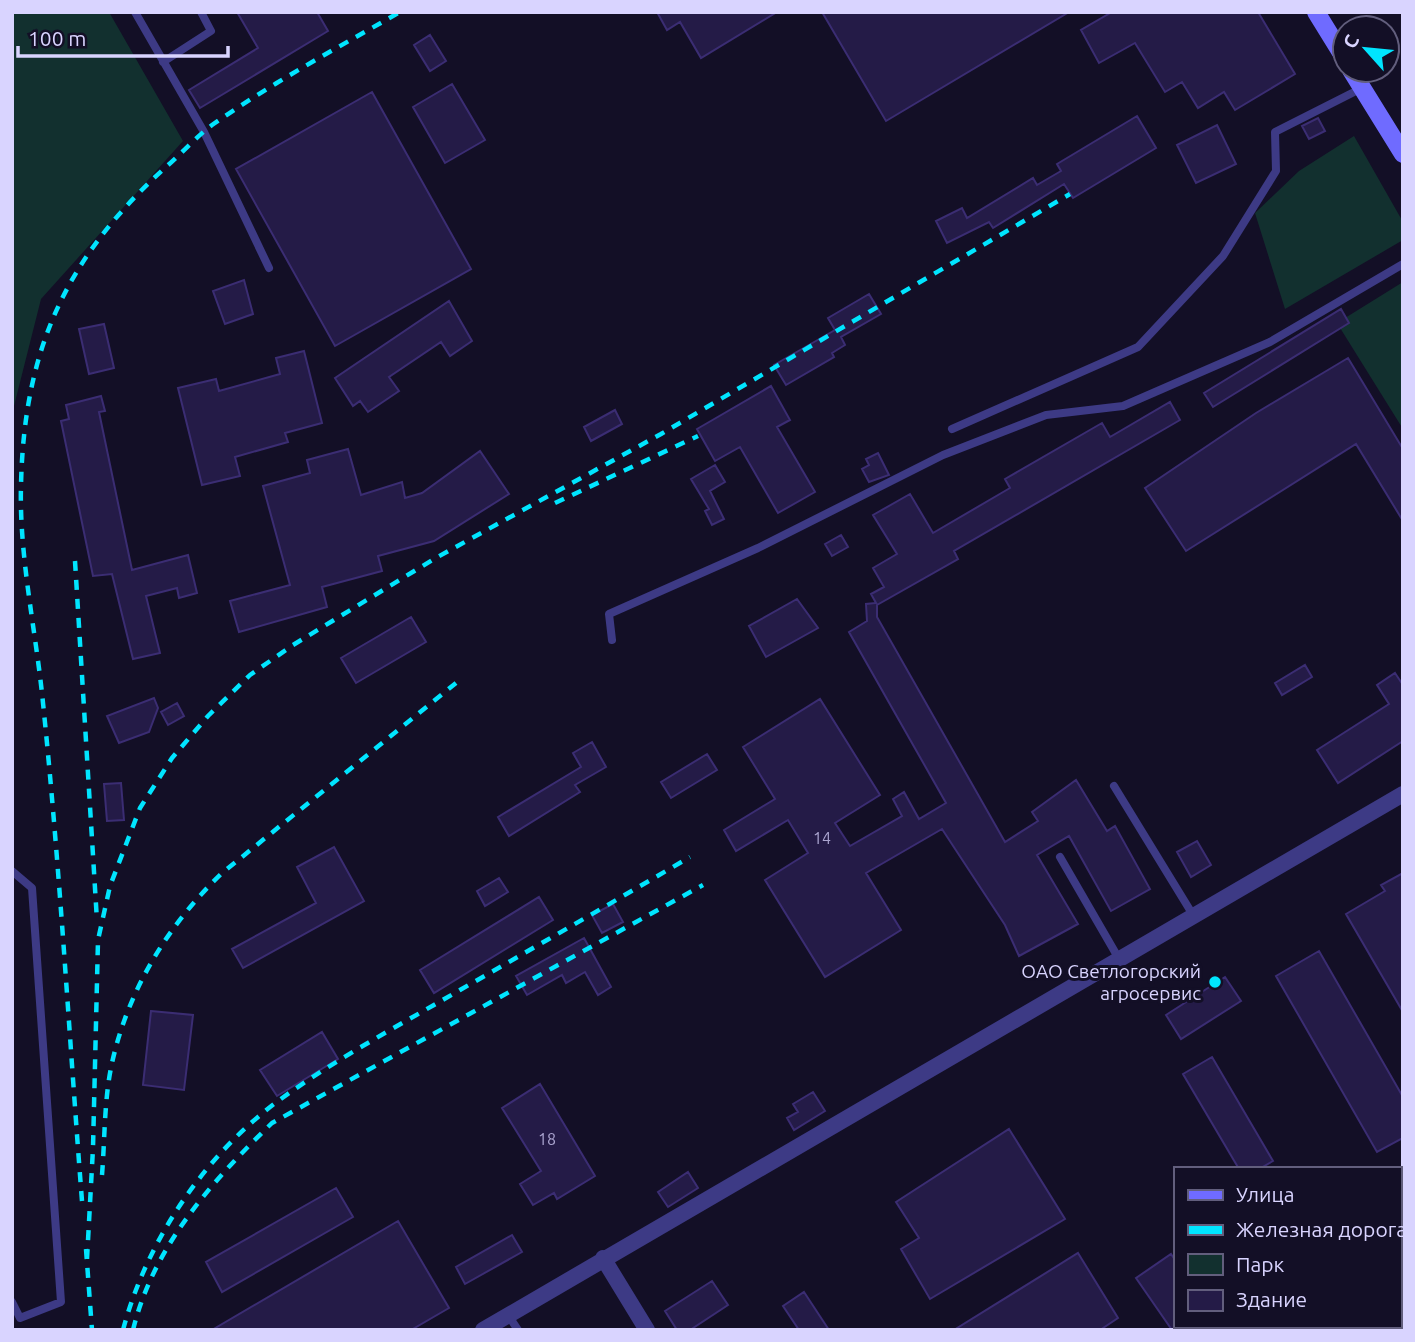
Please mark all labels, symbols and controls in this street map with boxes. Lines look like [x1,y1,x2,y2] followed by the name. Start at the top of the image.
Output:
[18,14,228,58] scale bar
[1331,14,1401,84] north arrow
[28,26,86,50] text: 100 m
[1338,31,1363,52] text: С
[813,829,831,847] house number: 14
[1021,960,1201,1004] place label: ОАО Светлогорский агросервис
[1207,974,1223,990] marker: ОАО Светлогорский агросервис
[538,1130,556,1148] house number: 18
[1174,1167,1401,1328] legend
[1236,1182,1294,1206] text: Улица
[1236,1217,1407,1241] text: Железная дорога
[1236,1252,1285,1276] text: Парк
[1236,1287,1307,1311] text: Здание

